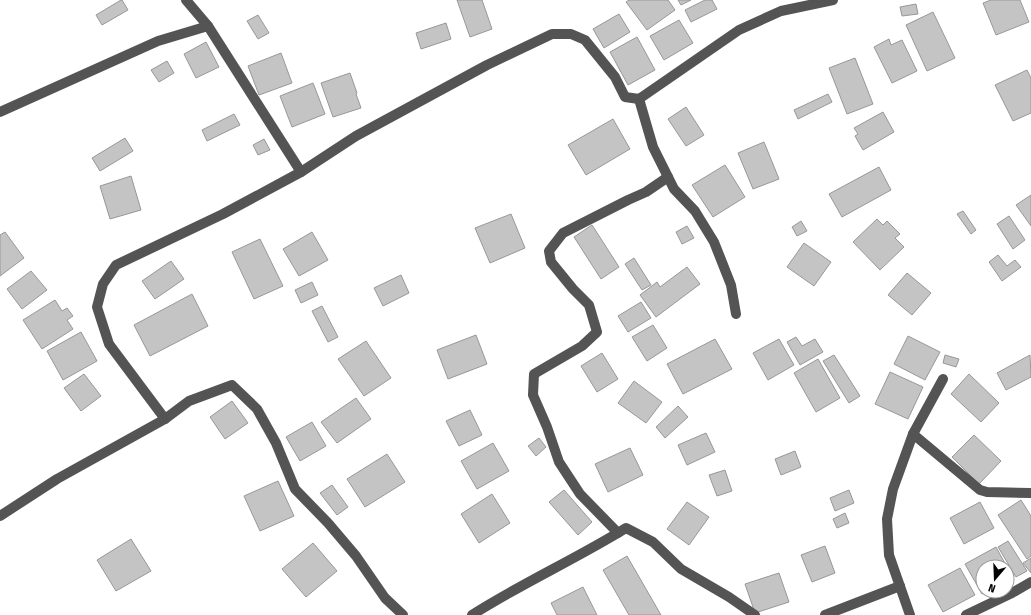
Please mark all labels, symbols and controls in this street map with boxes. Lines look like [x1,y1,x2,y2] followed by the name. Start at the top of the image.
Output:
[975,559,1015,599] north arrow
[987,581,997,595] text: N

